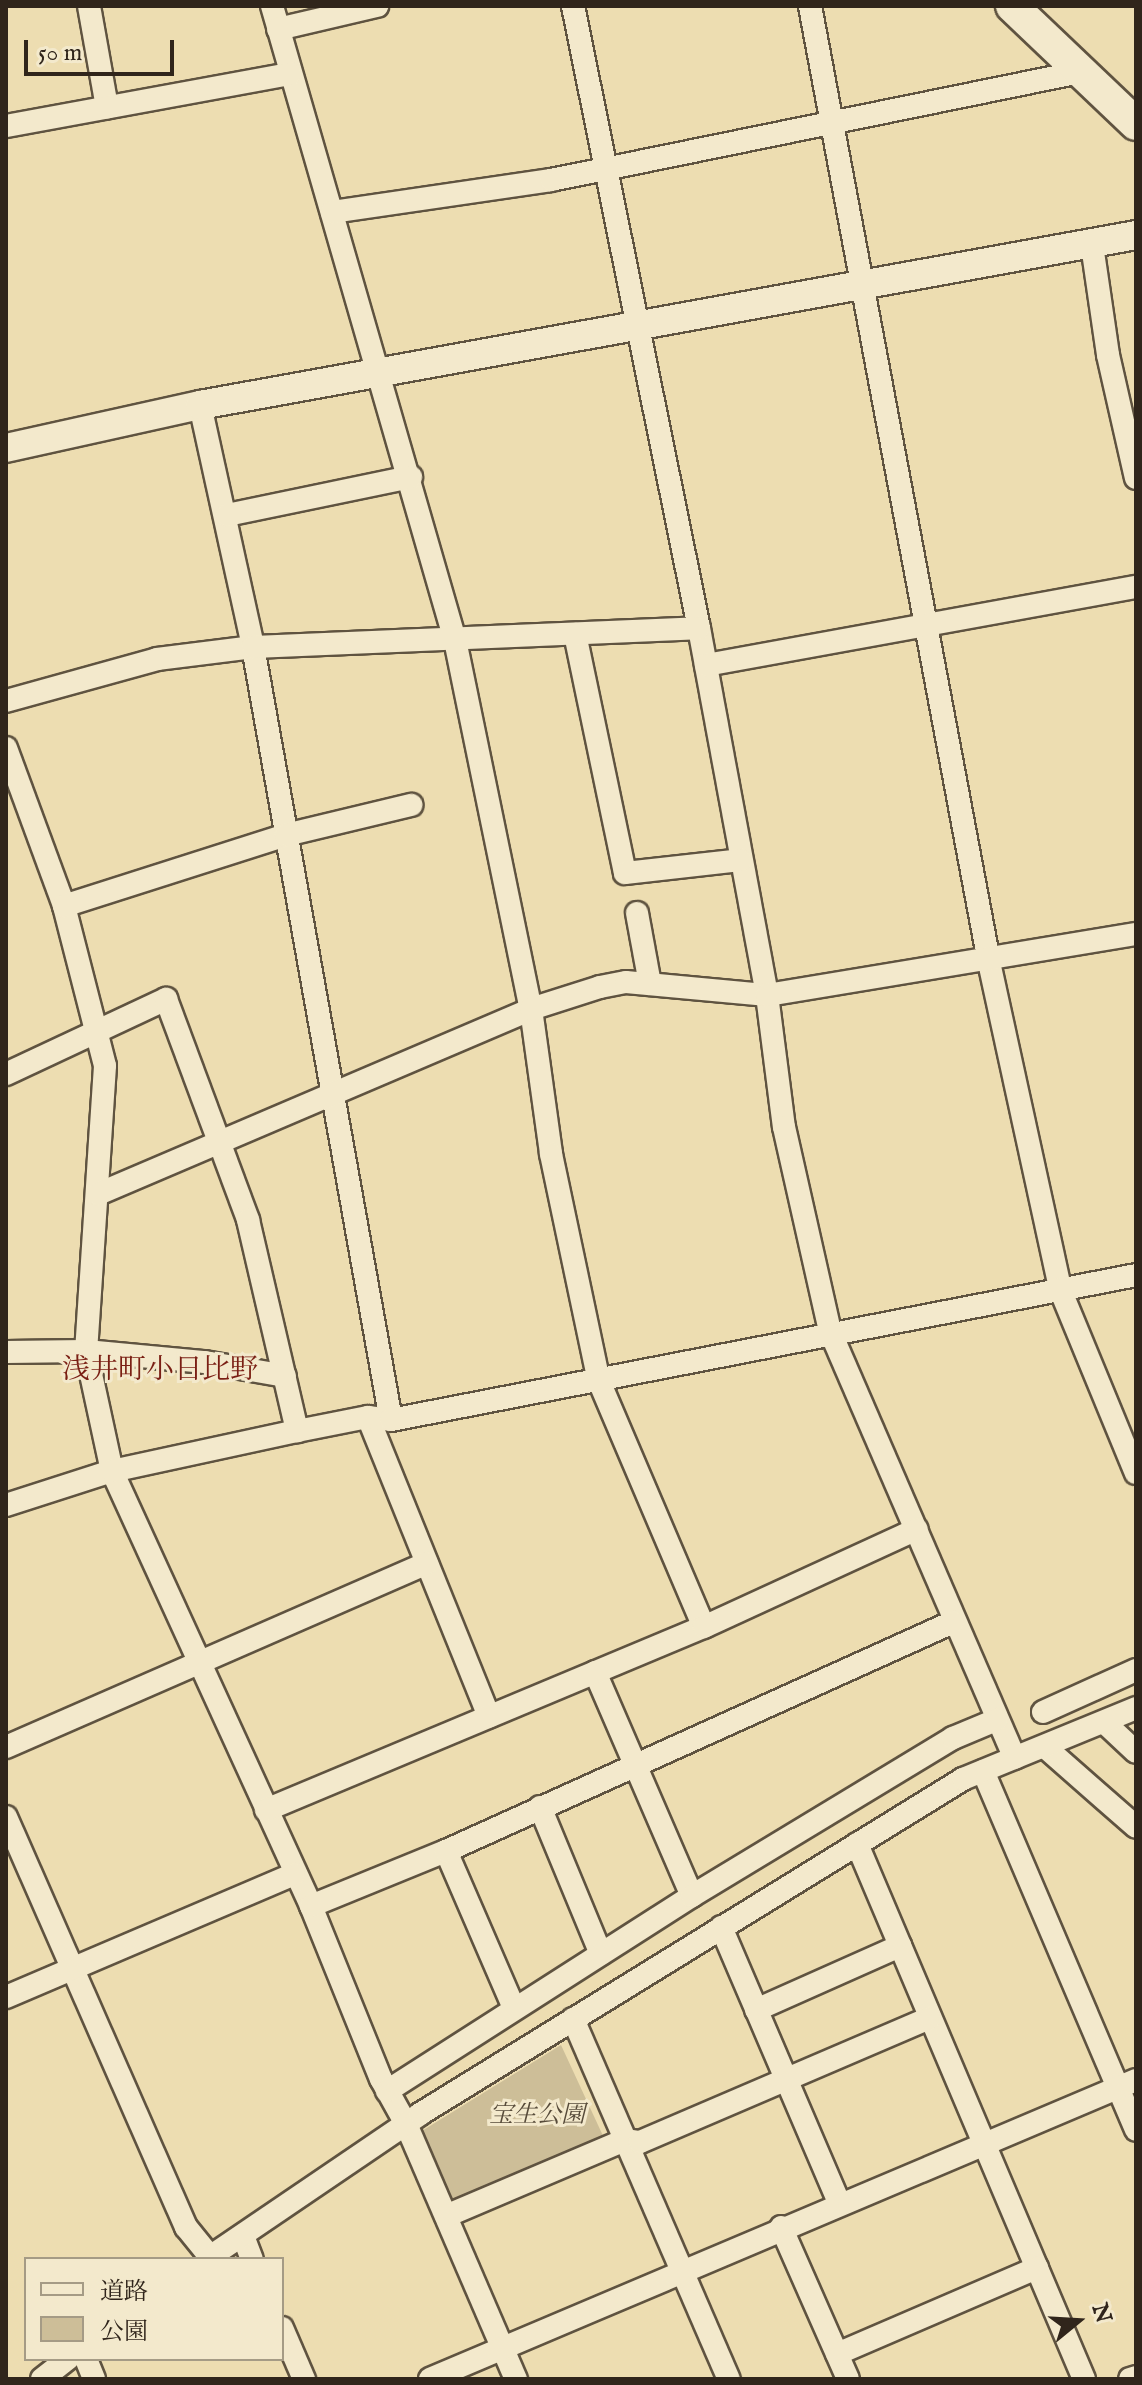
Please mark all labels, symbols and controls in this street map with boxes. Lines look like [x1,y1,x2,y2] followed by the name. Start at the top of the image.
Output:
[28,24,178,74] scale bar
[38,38,82,69] text: 50 m
[62,1354,258,1388] district label: 浅井町小日比野
[489,2102,585,2130] park label: 宝生公園
[24,2257,284,2361] legend
[100,2277,148,2308] text: 道路
[1038,2281,1118,2361] north arrow
[1085,2300,1117,2327] text: N
[100,2317,148,2348] text: 公園

